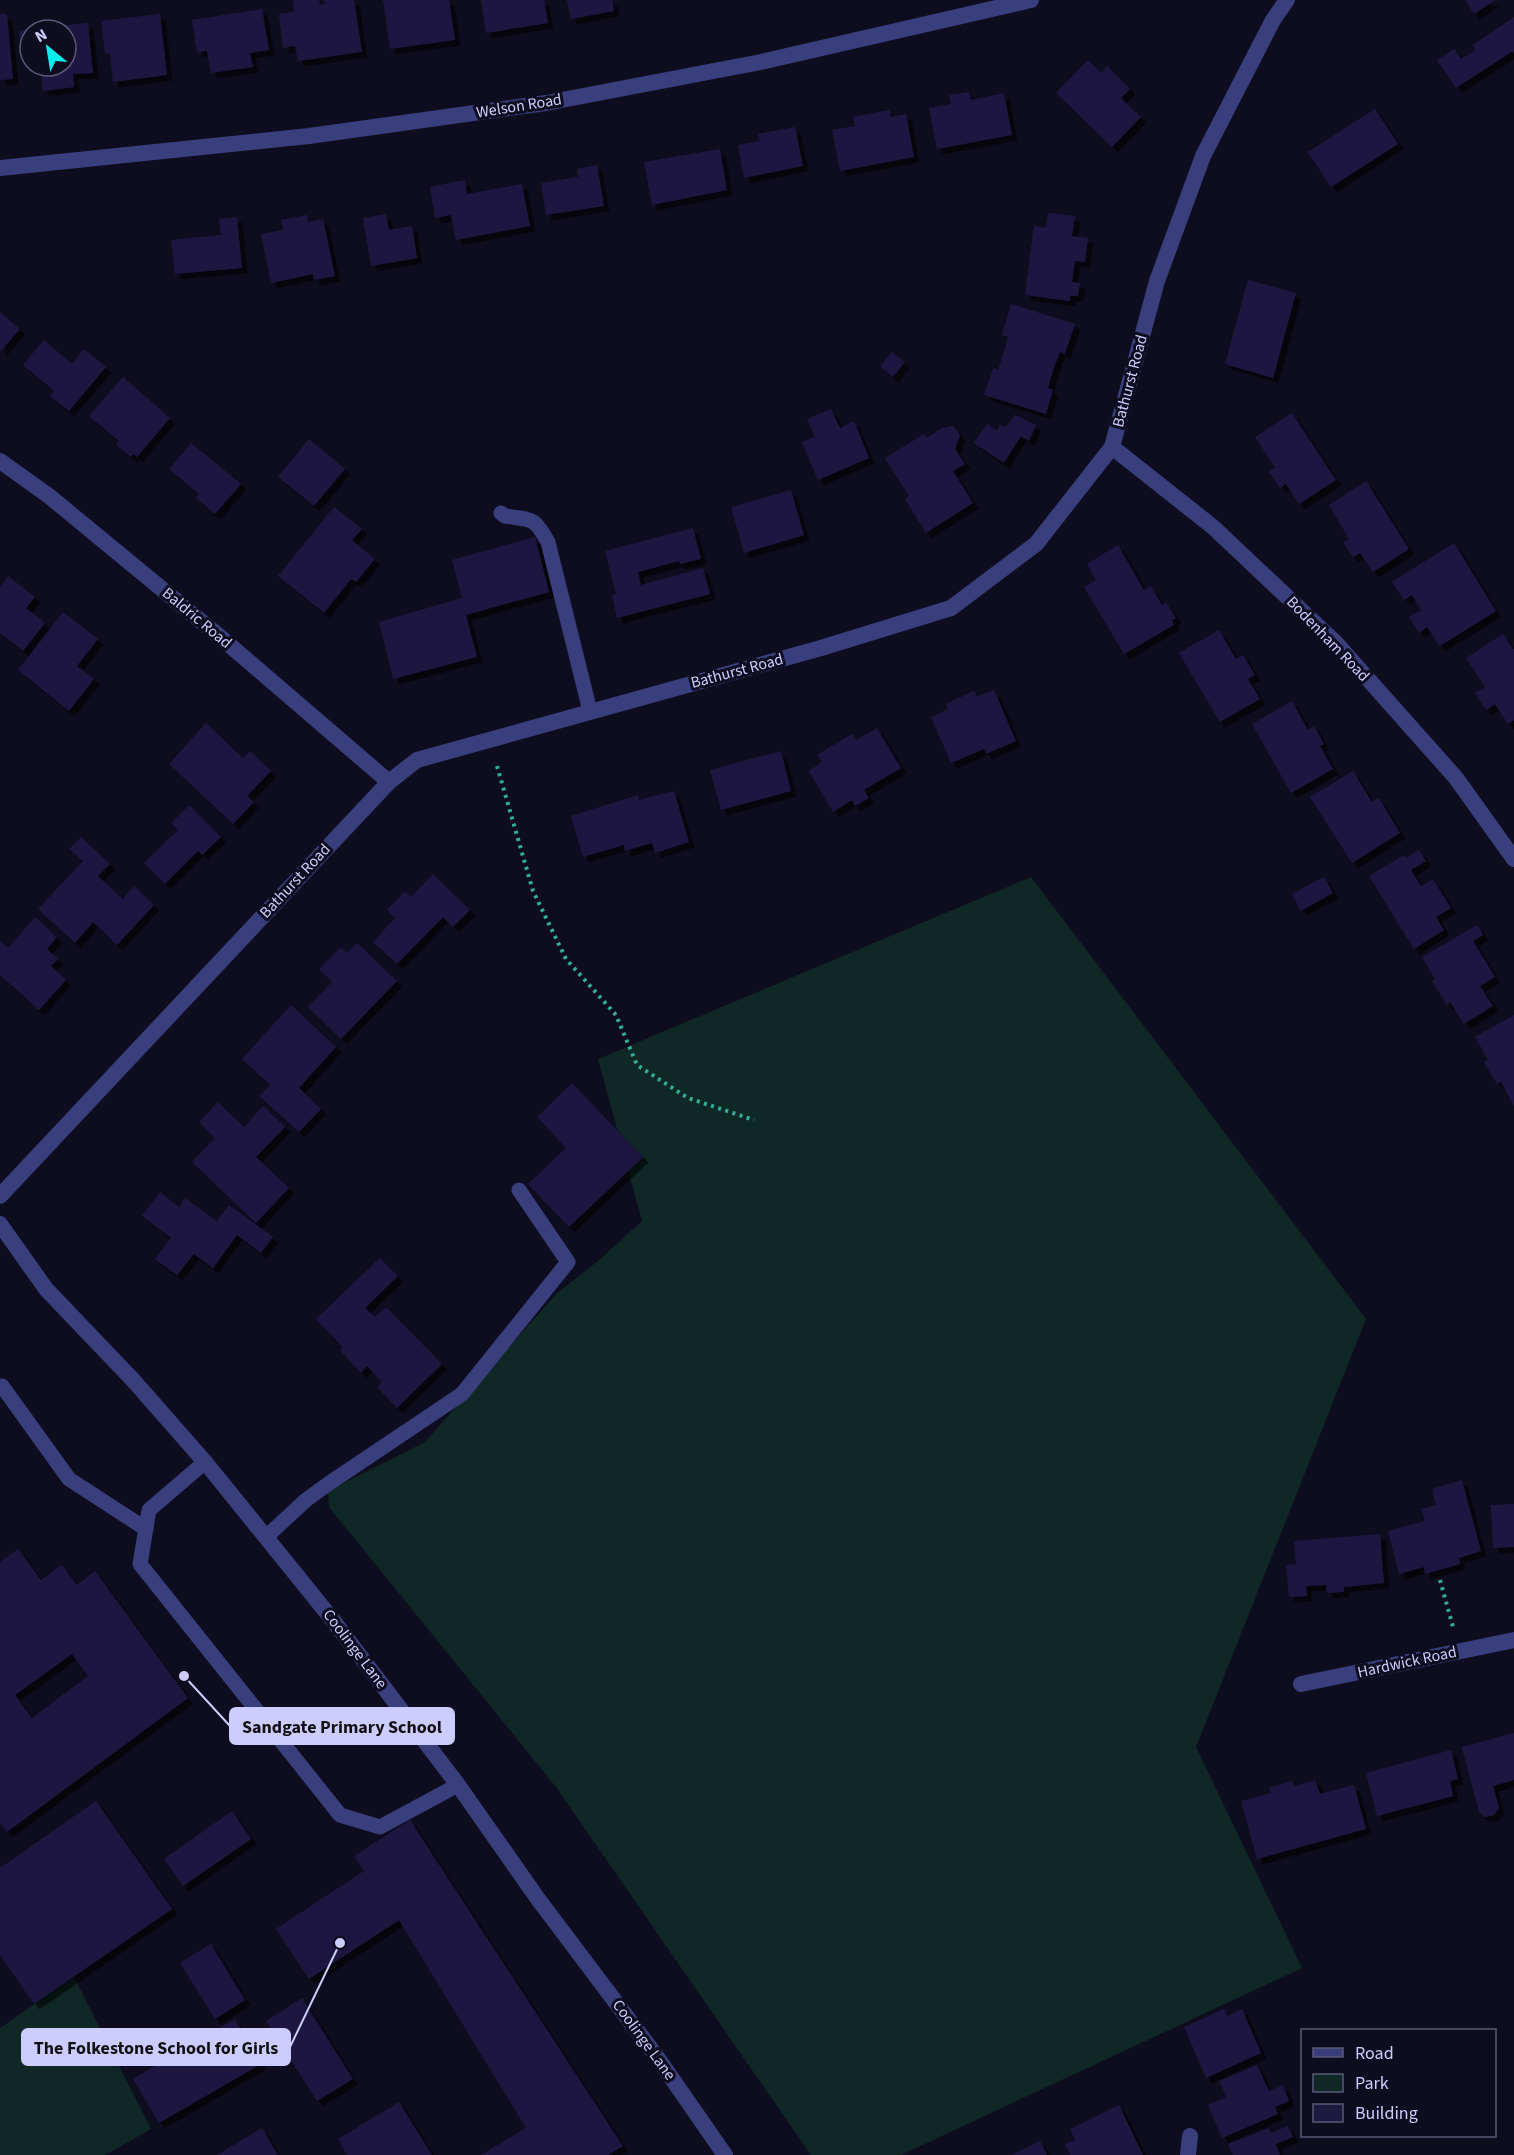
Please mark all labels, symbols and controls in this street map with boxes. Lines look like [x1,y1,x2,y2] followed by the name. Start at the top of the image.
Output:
[18,18,78,78] north arrow
[31,24,51,48] text: N
[475,88,563,124] street label: Welson Road
[1107,332,1153,430] street label: Bathurst Road
[157,582,237,654] street label: Baldric Road
[1281,591,1375,687] street label: Bodenham Road
[688,648,786,694] street label: Bathurst Road
[255,839,335,923] street label: Bathurst Road
[318,1605,392,1694] street label: Coolinge Lane
[1355,1641,1459,1683] street label: Hardwick Road
[230,1708,454,1744] callout: Sandgate Primary School
[242,1715,442,1740] text: Sandgate Primary School
[607,1995,681,2085] street label: Coolinge Lane
[22,2029,290,2065] callout: The Folkestone School for Girls
[1301,2029,1496,2137] legend
[34,2036,278,2061] text: The Folkestone School for Girls
[1355,2041,1394,2066] text: Road
[1355,2071,1389,2096] text: Park
[1355,2101,1418,2126] text: Building

